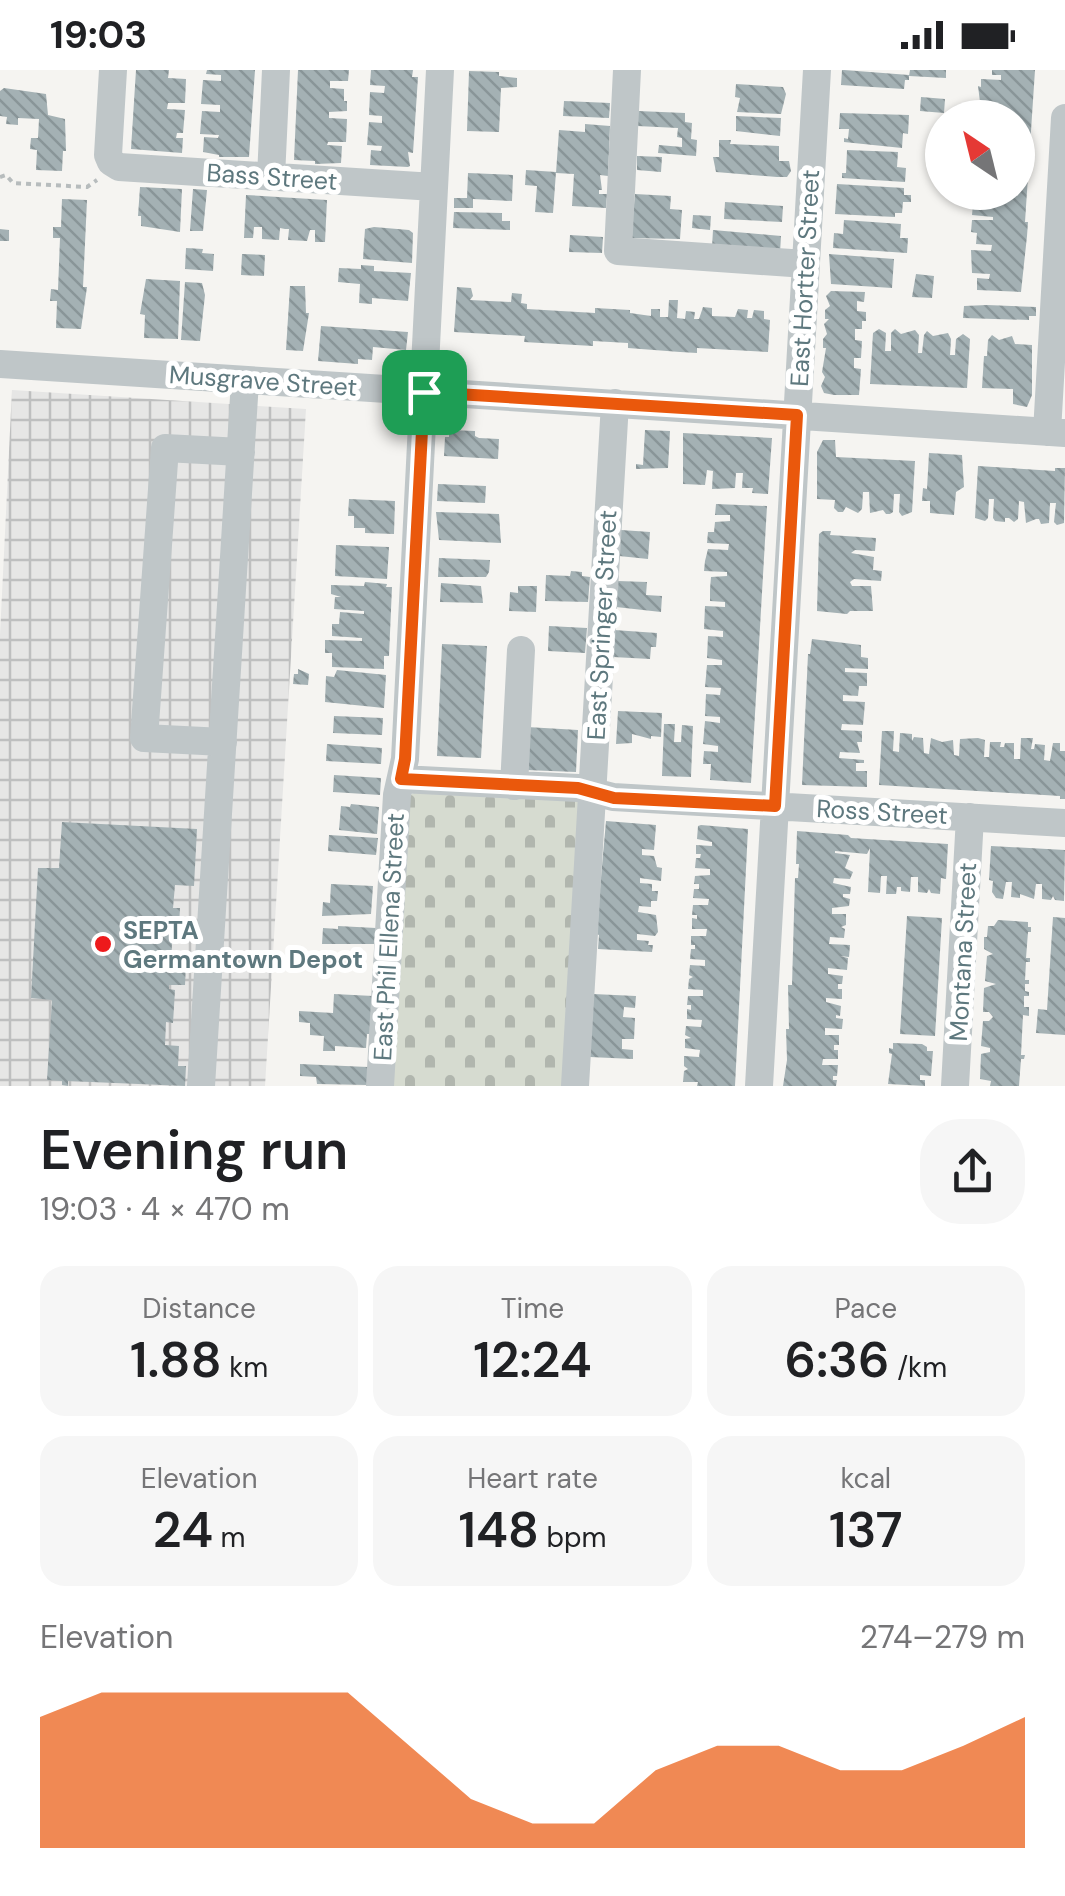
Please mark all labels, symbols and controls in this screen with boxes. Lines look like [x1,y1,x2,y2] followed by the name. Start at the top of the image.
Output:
[50,10,147,60] text: 19:03
[925,100,1035,210] north arrow
[925,100,1035,210] map controls
[205,156,339,198] street label: Bass Street
[783,169,827,387] street label: East Hortter Street
[382,350,467,435] pin
[168,358,358,404] street label: Musgrave Street
[397,365,452,420] icon: arrive
[579,509,625,741] street label: East Springer Street
[815,792,949,832] street label: Ross Street
[366,812,412,1062] street label: East Phil Ellena Street
[942,862,984,1042] street label: Montana Street
[123,914,363,976] place label: SEPTA Germantown Depot
[92,933,114,955] marker: SEPTA Germantown Depot
[40,1114,348,1186] text: Evening run
[920,1119,1025,1224] button: share
[40,1188,290,1230] text: 19:03 · 4 × 470 m
[142,1290,256,1327] text: Distance
[501,1290,564,1327] text: Time
[834,1290,897,1327] text: Pace
[130,1327,222,1393] text: 1.88
[473,1327,592,1393] text: 12:24
[784,1327,890,1393] text: 6:36
[222,1349,268,1386] text: km
[890,1349,947,1386] text: /km
[141,1460,258,1497] text: Elevation
[467,1460,598,1497] text: Heart rate
[841,1460,891,1497] text: kcal
[153,1497,213,1563] text: 24
[458,1497,539,1563] text: 148
[829,1497,903,1563] text: 137
[213,1519,246,1556] text: m
[539,1519,607,1556] text: bpm
[40,1616,173,1658] text: Elevation
[860,1616,1025,1658] text: 274–279 m

